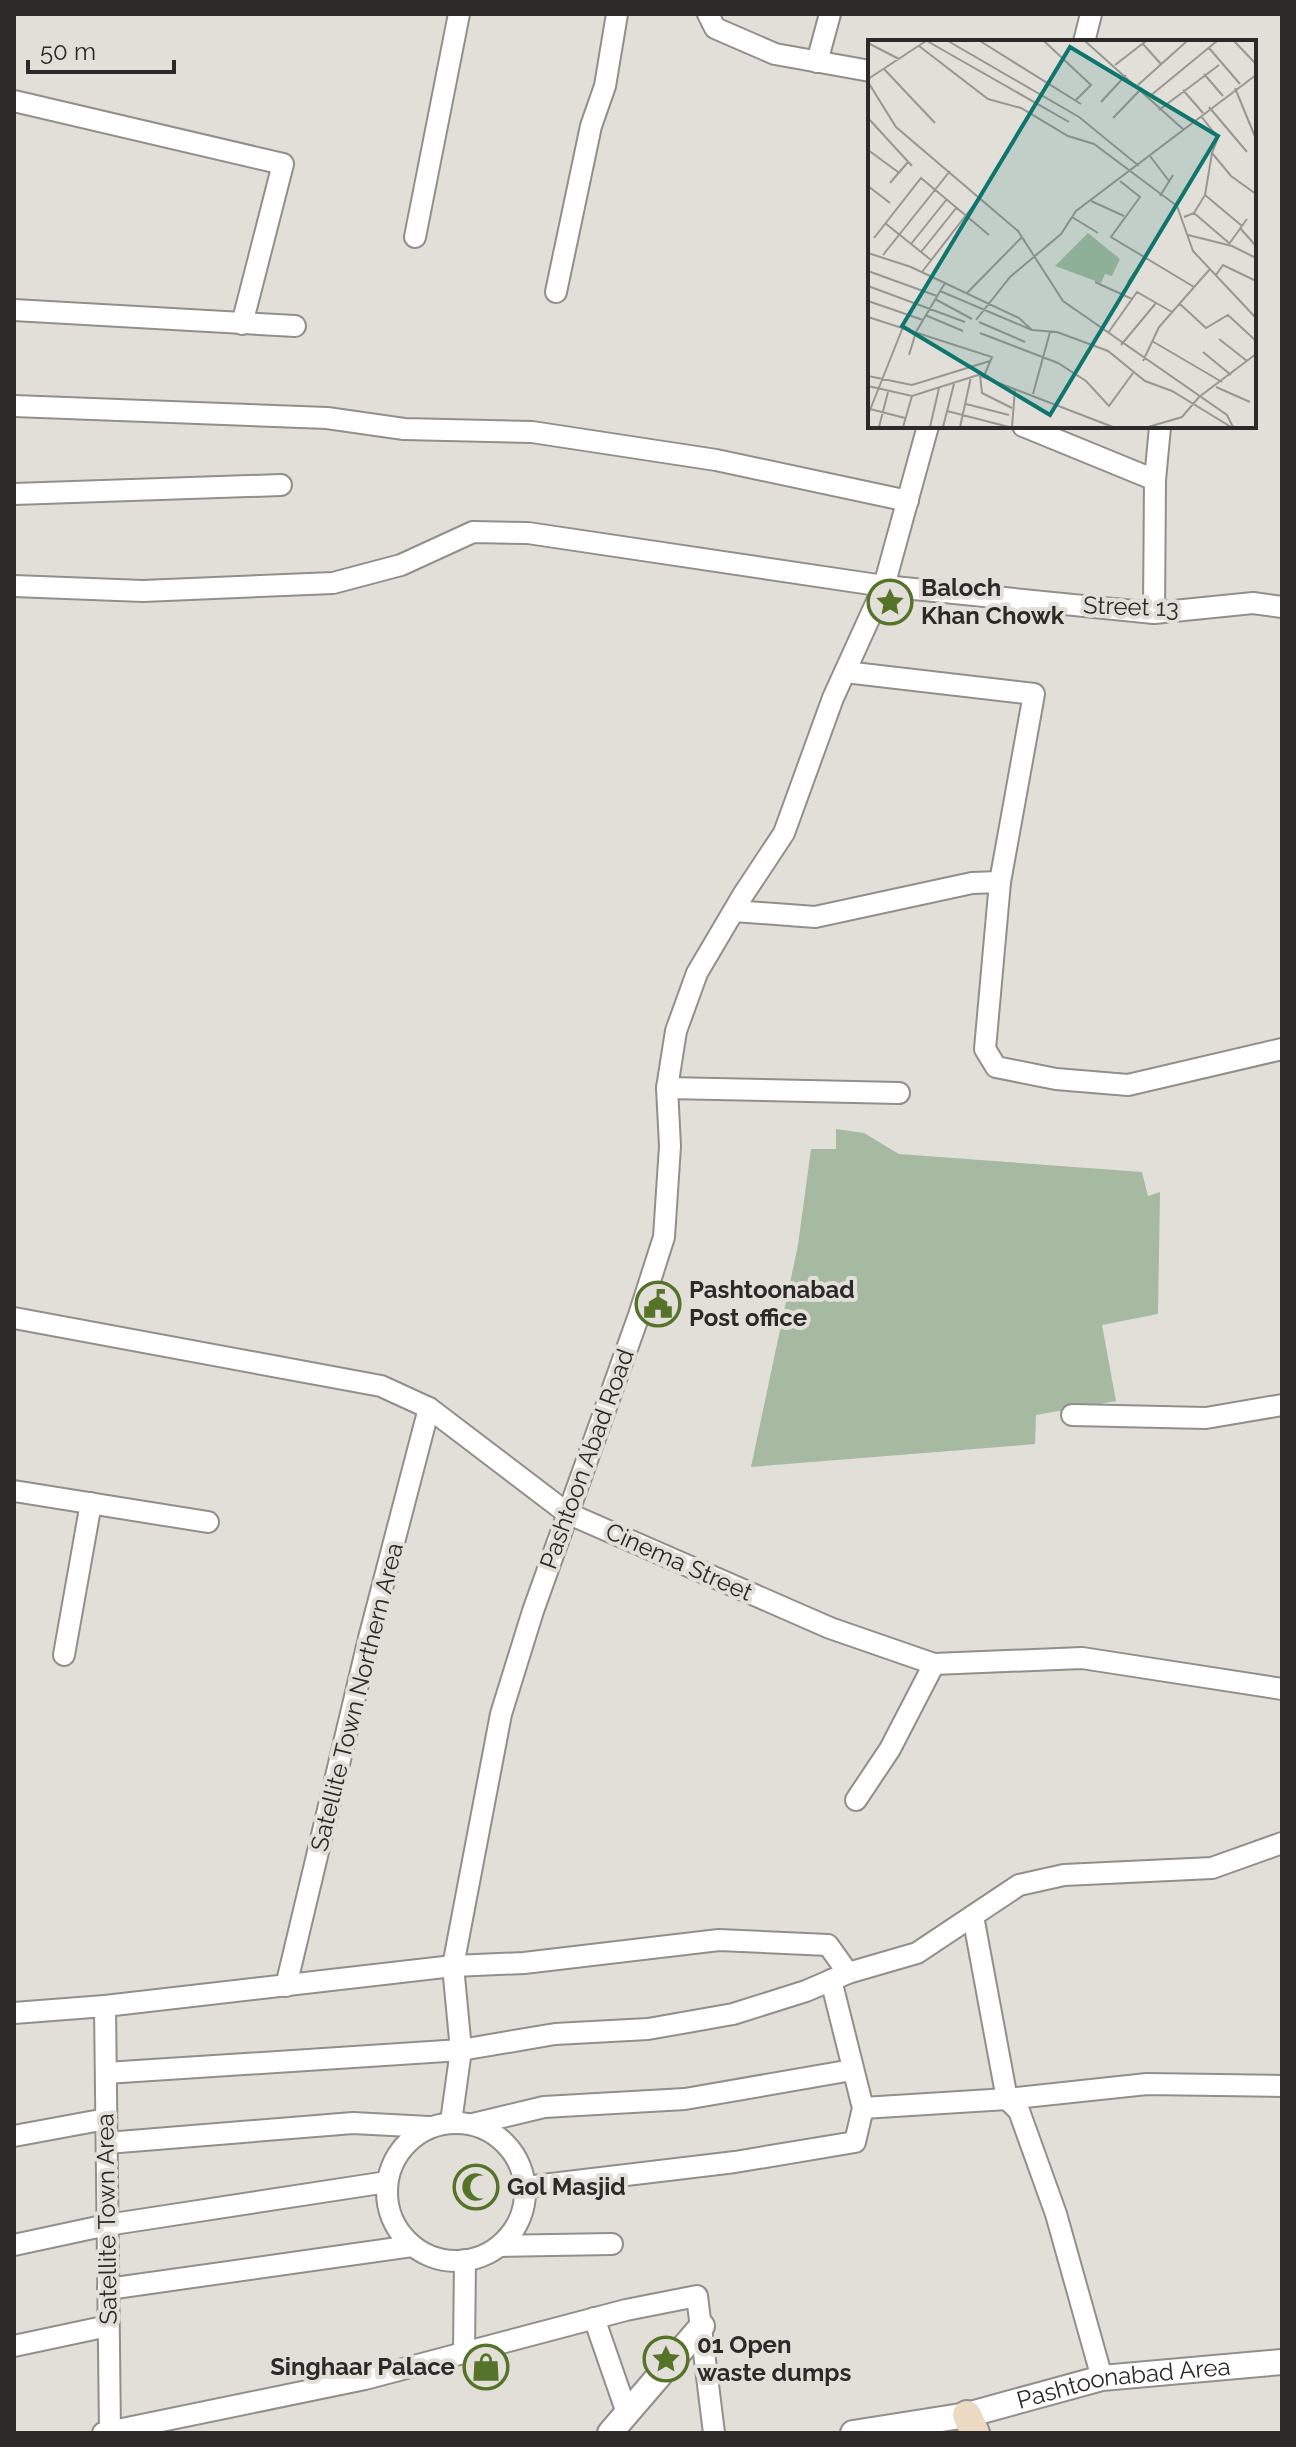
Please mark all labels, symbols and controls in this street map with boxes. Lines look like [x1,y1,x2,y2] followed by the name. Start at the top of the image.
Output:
[28,24,174,74] scale bar
[40,37,96,66] text: 50 m
[868,40,1256,428] inset map
[921,573,1065,630] place label: Baloch Khan Chowk
[866,578,914,626] place icon: Baloch Khan Chowk
[1083,590,1179,623] street label: Street 13
[689,1275,855,1332] place label: Pashtoonabad Post office
[634,1280,682,1328] public building icon: Pashtoonabad Post office
[533,1345,640,1573] street label: Pashtoon Abad Road
[601,1516,757,1607] street label: Cinema Street
[304,1540,409,1854] street label: Satellite Town Northern Area
[90,2113,123,2325] street label: Satellite Town Area
[452,2163,500,2211] mosque icon: Gol Masjid
[507,2172,626,2201] place label: Gol Masjid
[697,2330,851,2387] place label: 01 Open waste dumps
[642,2335,690,2383] place icon: 01 Open waste dumps
[462,2343,510,2391] shop icon: Singhaar Palace
[270,2352,455,2381] place label: Singhaar Palace
[1013,2352,1232,2415] street label: Pashtoonabad Area

